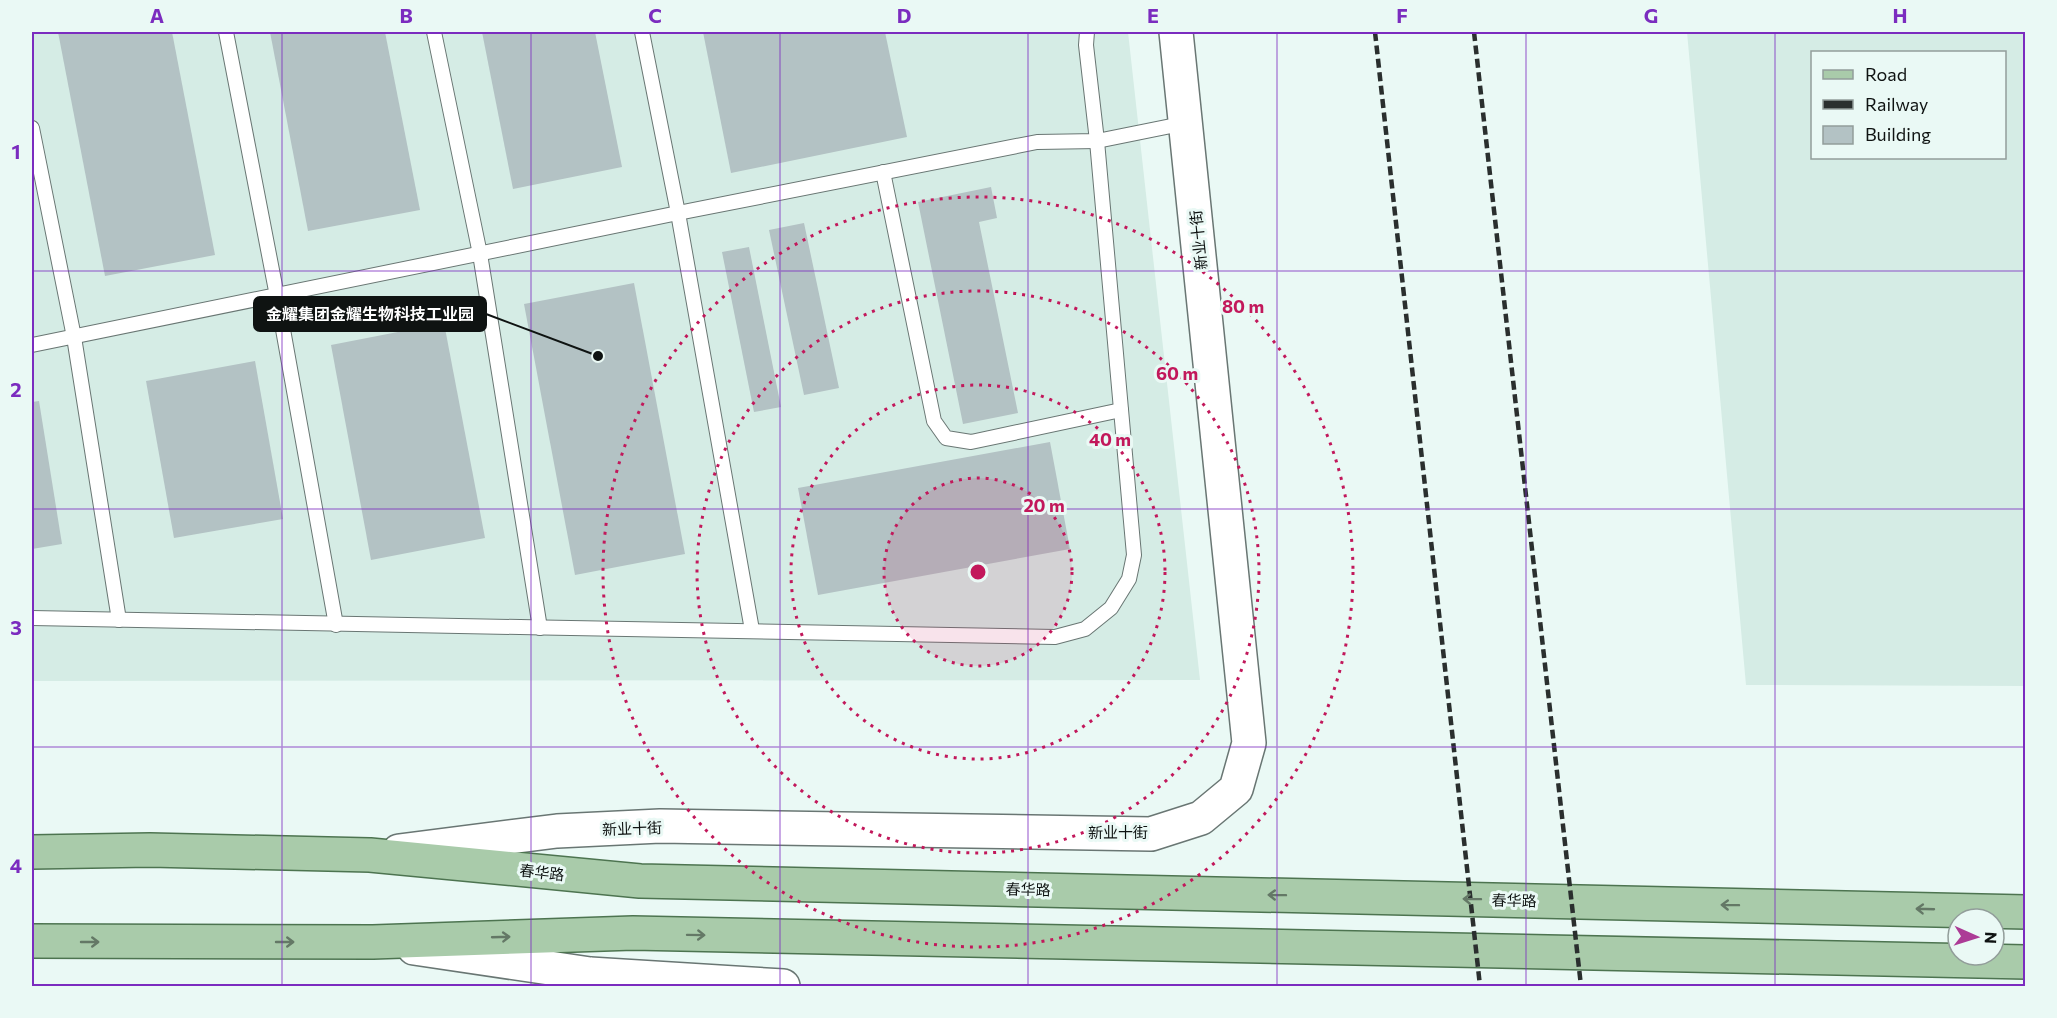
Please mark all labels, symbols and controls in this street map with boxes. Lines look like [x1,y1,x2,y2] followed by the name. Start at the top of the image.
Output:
[150,3,164,27] text: A
[399,3,413,27] text: B
[648,3,662,27] text: C
[897,3,911,27] text: D
[1147,3,1159,27] text: E
[1396,3,1408,27] text: F
[1644,3,1658,27] text: G
[1893,3,1908,27] text: H
[1811,51,2006,159] legend
[1865,63,1907,85] text: Road
[1865,93,1928,115] text: Railway
[1865,123,1931,145] text: Building
[11,139,21,163] text: 1
[1186,209,1210,271] street label: 新业十街
[1222,295,1264,317] text: 80 m
[254,297,486,331] callout: 金耀集团金耀生物科技工业园
[266,304,474,323] text: 金耀集团金耀生物科技工业园
[1156,362,1198,384] text: 60 m
[10,377,22,401] text: 2
[1089,428,1131,450] text: 40 m
[1023,494,1065,516] text: 20 m
[968,562,988,582] centre of rings
[10,615,22,639] text: 3
[602,818,662,838] street label: 新业十街
[1088,823,1148,841] street label: 新业十街
[10,853,22,877] text: 4
[519,861,565,883] street label: 春华路
[1005,880,1051,898] street label: 春华路
[1268,889,1288,900] one-way arrow
[1491,891,1537,909] street label: 春华路
[1463,893,1483,905] one-way arrow
[1721,899,1741,911] one-way arrow
[1916,904,1936,915] one-way arrow
[1946,907,2006,967] north arrow
[685,929,705,940] one-way arrow
[490,931,510,942] one-way arrow
[1982,931,2001,944] text: N
[79,936,99,948] one-way arrow
[274,936,294,948] one-way arrow

